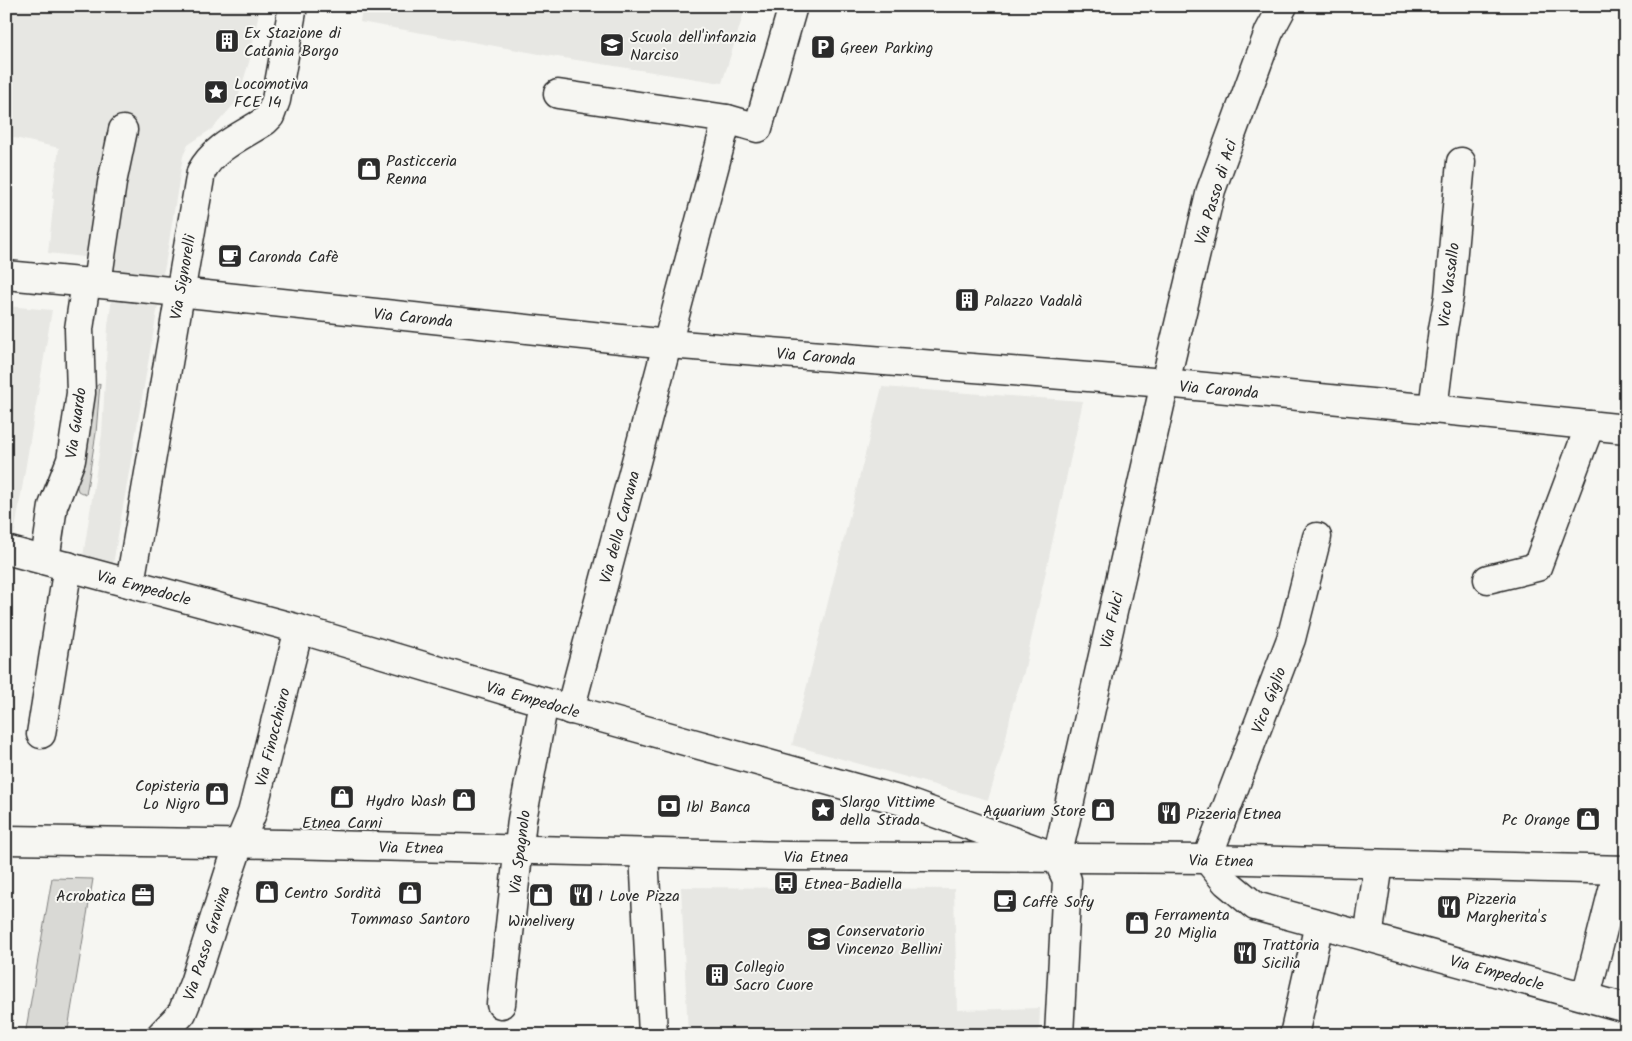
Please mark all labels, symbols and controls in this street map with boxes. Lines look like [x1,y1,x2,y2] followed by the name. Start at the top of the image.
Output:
[244,21,342,64] place label: Ex Stazione di Catania Borgo
[630,25,756,68] place label: Scuola dell'infanzia Narciso
[214,28,240,54] building icon: Ex Stazione di Catania Borgo
[599,32,625,58] school or university icon: Scuola dell'infanzia Narciso
[810,34,836,60] parking icon: Green Parking
[840,36,933,61] place label: Green Parking
[234,72,309,115] place label: Locomotiva FCE 14
[203,79,229,105] place icon: Locomotiva FCE 14
[1189,136,1245,248] street label: Via Passo di Aci
[386,149,457,192] place label: Pasticceria Renna
[356,156,382,182] shop icon: Pasticceria Renna
[164,232,203,322] street label: Via Signorelli
[1432,241,1467,329] street label: Vico Vassallo
[217,243,243,269] cafe icon: Caronda Cafè
[248,245,338,270] place label: Caronda Cafè
[954,287,980,313] building icon: Palazzo Vadalà
[984,289,1082,314] place label: Palazzo Vadalà
[372,302,454,335] street label: Via Caronda
[775,342,857,373] street label: Via Caronda
[1178,375,1260,406] street label: Via Caronda
[59,386,94,460] street label: Via Guardo
[593,468,648,587] street label: Via della Carvana
[94,564,194,613] street label: Via Empedocle
[1094,589,1131,651] street label: Via Fulci
[1245,664,1293,737] street label: Vico Giglio
[483,675,582,726] street label: Via Empedocle
[249,685,298,789] street label: Via Finocchiaro
[135,774,200,817] place label: Copisteria Lo Nigro
[204,781,230,807] shop icon: Copisteria Lo Nigro
[329,784,355,810] shop icon: Etnea Carni
[451,787,477,813] shop icon: Hydro Wash
[365,789,446,814] place label: Hydro Wash
[840,790,935,833] place label: Slargo Vittime della Strada
[656,793,682,819] bank icon: Ibl Banca
[686,795,751,820] place label: Ibl Banca
[810,797,836,823] place icon: Slargo Vittime della Strada
[1090,797,1116,823] shop icon: Aquarium Store
[983,799,1086,824] place label: Aquarium Store
[1156,800,1182,826] restaurant icon: Pizzeria Etnea
[1186,802,1282,827] place label: Pizzeria Etnea
[1575,806,1601,832] shop icon: Pc Orange
[1502,808,1570,833] place label: Pc Orange
[503,809,538,896] street label: Via Spagnolo
[302,811,383,836] place label: Etnea Carni
[378,835,444,862] street label: Via Etnea
[783,845,849,870] street label: Via Etnea
[1188,848,1254,875] street label: Via Etnea
[773,870,799,896] bus stop icon: Etnea-Badiella
[804,872,902,897] place label: Etnea-Badiella
[254,879,280,905] shop icon: Centro Sordità
[397,880,423,906] shop icon: Tommaso Santoro
[284,881,381,906] place label: Centro Sordità
[130,882,156,908] office icon: Acrobatica
[528,882,554,908] shop icon: Winelivery
[568,882,594,908] restaurant icon: I Love Pizza
[177,883,238,1004] street label: Via Passo Gravina
[56,884,126,909] place label: Acrobatica
[598,884,680,909] place label: I Love Pizza
[1466,887,1547,930] place label: Pizzeria Margherita's
[992,888,1018,914] cafe icon: Caffè Sofy
[1022,890,1094,915] place label: Caffè Sofy
[1436,894,1462,920] restaurant icon: Pizzeria Margherita's
[1154,903,1230,946] place label: Ferramenta 20 Miglia
[350,907,470,932] place label: Tommaso Santoro
[508,909,575,934] place label: Winelivery
[1124,910,1150,936] shop icon: Ferramenta 20 Miglia
[836,919,943,962] place label: Conservatorio Vincenzo Bellini
[806,926,832,952] school or university icon: Conservatorio Vincenzo Bellini
[1262,933,1320,976] place label: Trattoria Sicilia
[1232,940,1258,966] restaurant icon: Trattoria Sicilia
[1447,949,1547,998] street label: Via Empedocle
[734,955,813,998] place label: Collegio Sacro Cuore
[704,962,730,988] building icon: Collegio Sacro Cuore

